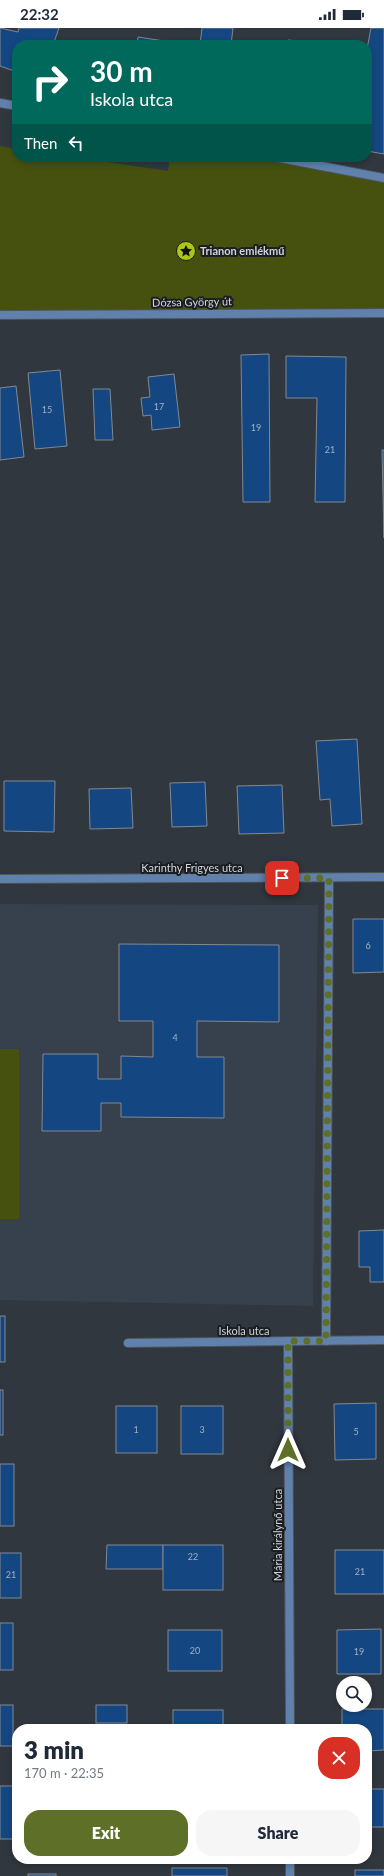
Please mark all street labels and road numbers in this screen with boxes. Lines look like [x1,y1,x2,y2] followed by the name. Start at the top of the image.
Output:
[152,294,232,309] street label: Dózsa György út
[141,861,243,874] street label: Karinthy Frigyes utca
[219,1324,269,1337] street label: Iskola utca
[271,1489,284,1581] street label: Mária királynő utca

